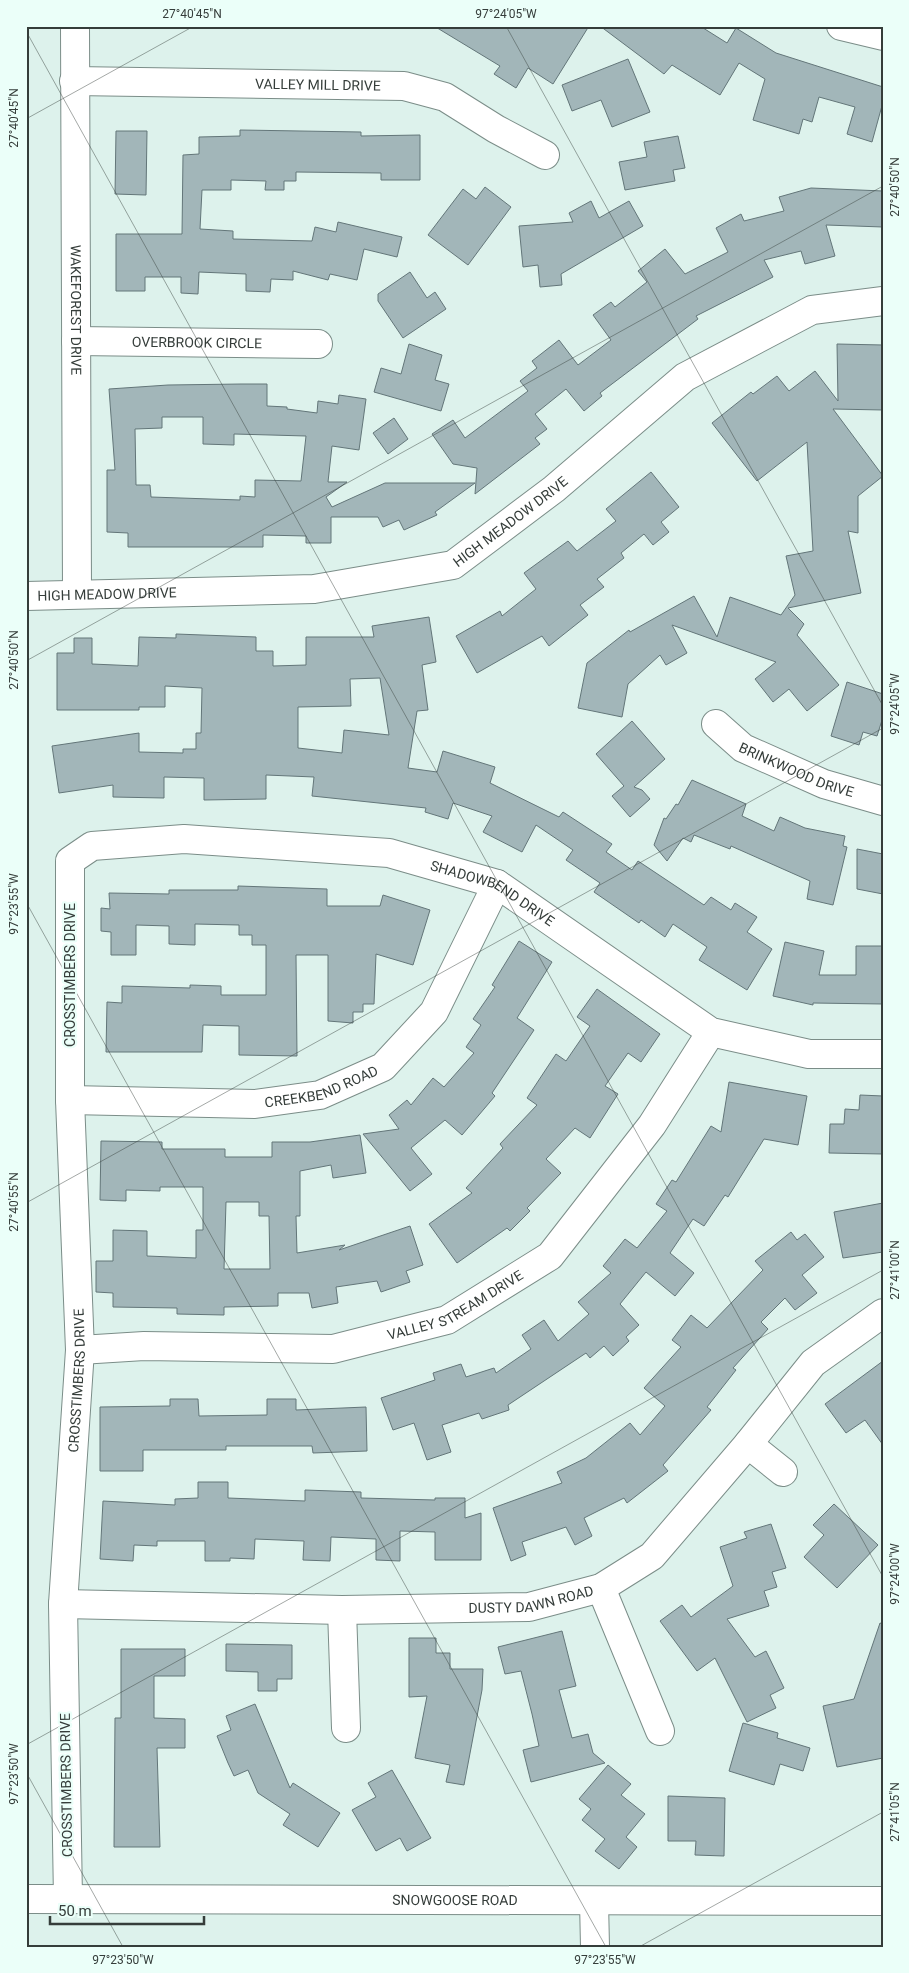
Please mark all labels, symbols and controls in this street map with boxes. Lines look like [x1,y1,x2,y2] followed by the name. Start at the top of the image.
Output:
[162,7,222,21] text: 27°40'45"N
[475,7,537,21] text: 97°24'05"W
[255,76,381,94] street label: VALLEY MILL DRIVE
[7,88,21,148] text: 27°40'45"N
[888,157,902,217] text: 27°40'50"N
[68,245,84,375] street label: WAKEFOREST DRIVE
[132,334,262,351] street label: OVERBROOK CIRCLE
[450,473,571,570] street label: HIGH MEADOW DRIVE
[37,584,177,604] street label: HIGH MEADOW DRIVE
[7,630,21,690] text: 27°40'50"N
[888,673,902,735] text: 97°24'05"W
[736,739,856,800] street label: BRINKWOOD DRIVE
[429,857,557,929] street label: SHADOWBEND DRIVE
[7,873,21,935] text: 97°23'55"W
[62,903,78,1047] street label: CROSSTIMBERS DRIVE
[264,1062,380,1111] street label: CREEKBEND ROAD
[7,1172,21,1232] text: 27°40'55"N
[888,1240,902,1300] text: 27°41'00"N
[386,1267,526,1343] street label: VALLEY STREAM DRIVE
[65,1308,88,1453] street label: CROSSTIMBERS DRIVE
[888,1543,902,1605] text: 97°24'00"W
[468,1582,595,1616] street label: DUSTY DAWN ROAD
[57,1713,75,1857] street label: CROSSTIMBERS DRIVE
[7,1743,21,1805] text: 97°23'50"W
[888,1782,902,1842] text: 27°41'05"N
[392,1892,518,1908] street label: SNOWGOOSE ROAD
[50,1893,204,1925] scale bar
[58,1902,92,1920] text: 50 m
[92,1953,154,1967] text: 97°23'50"W
[574,1953,636,1967] text: 97°23'55"W

